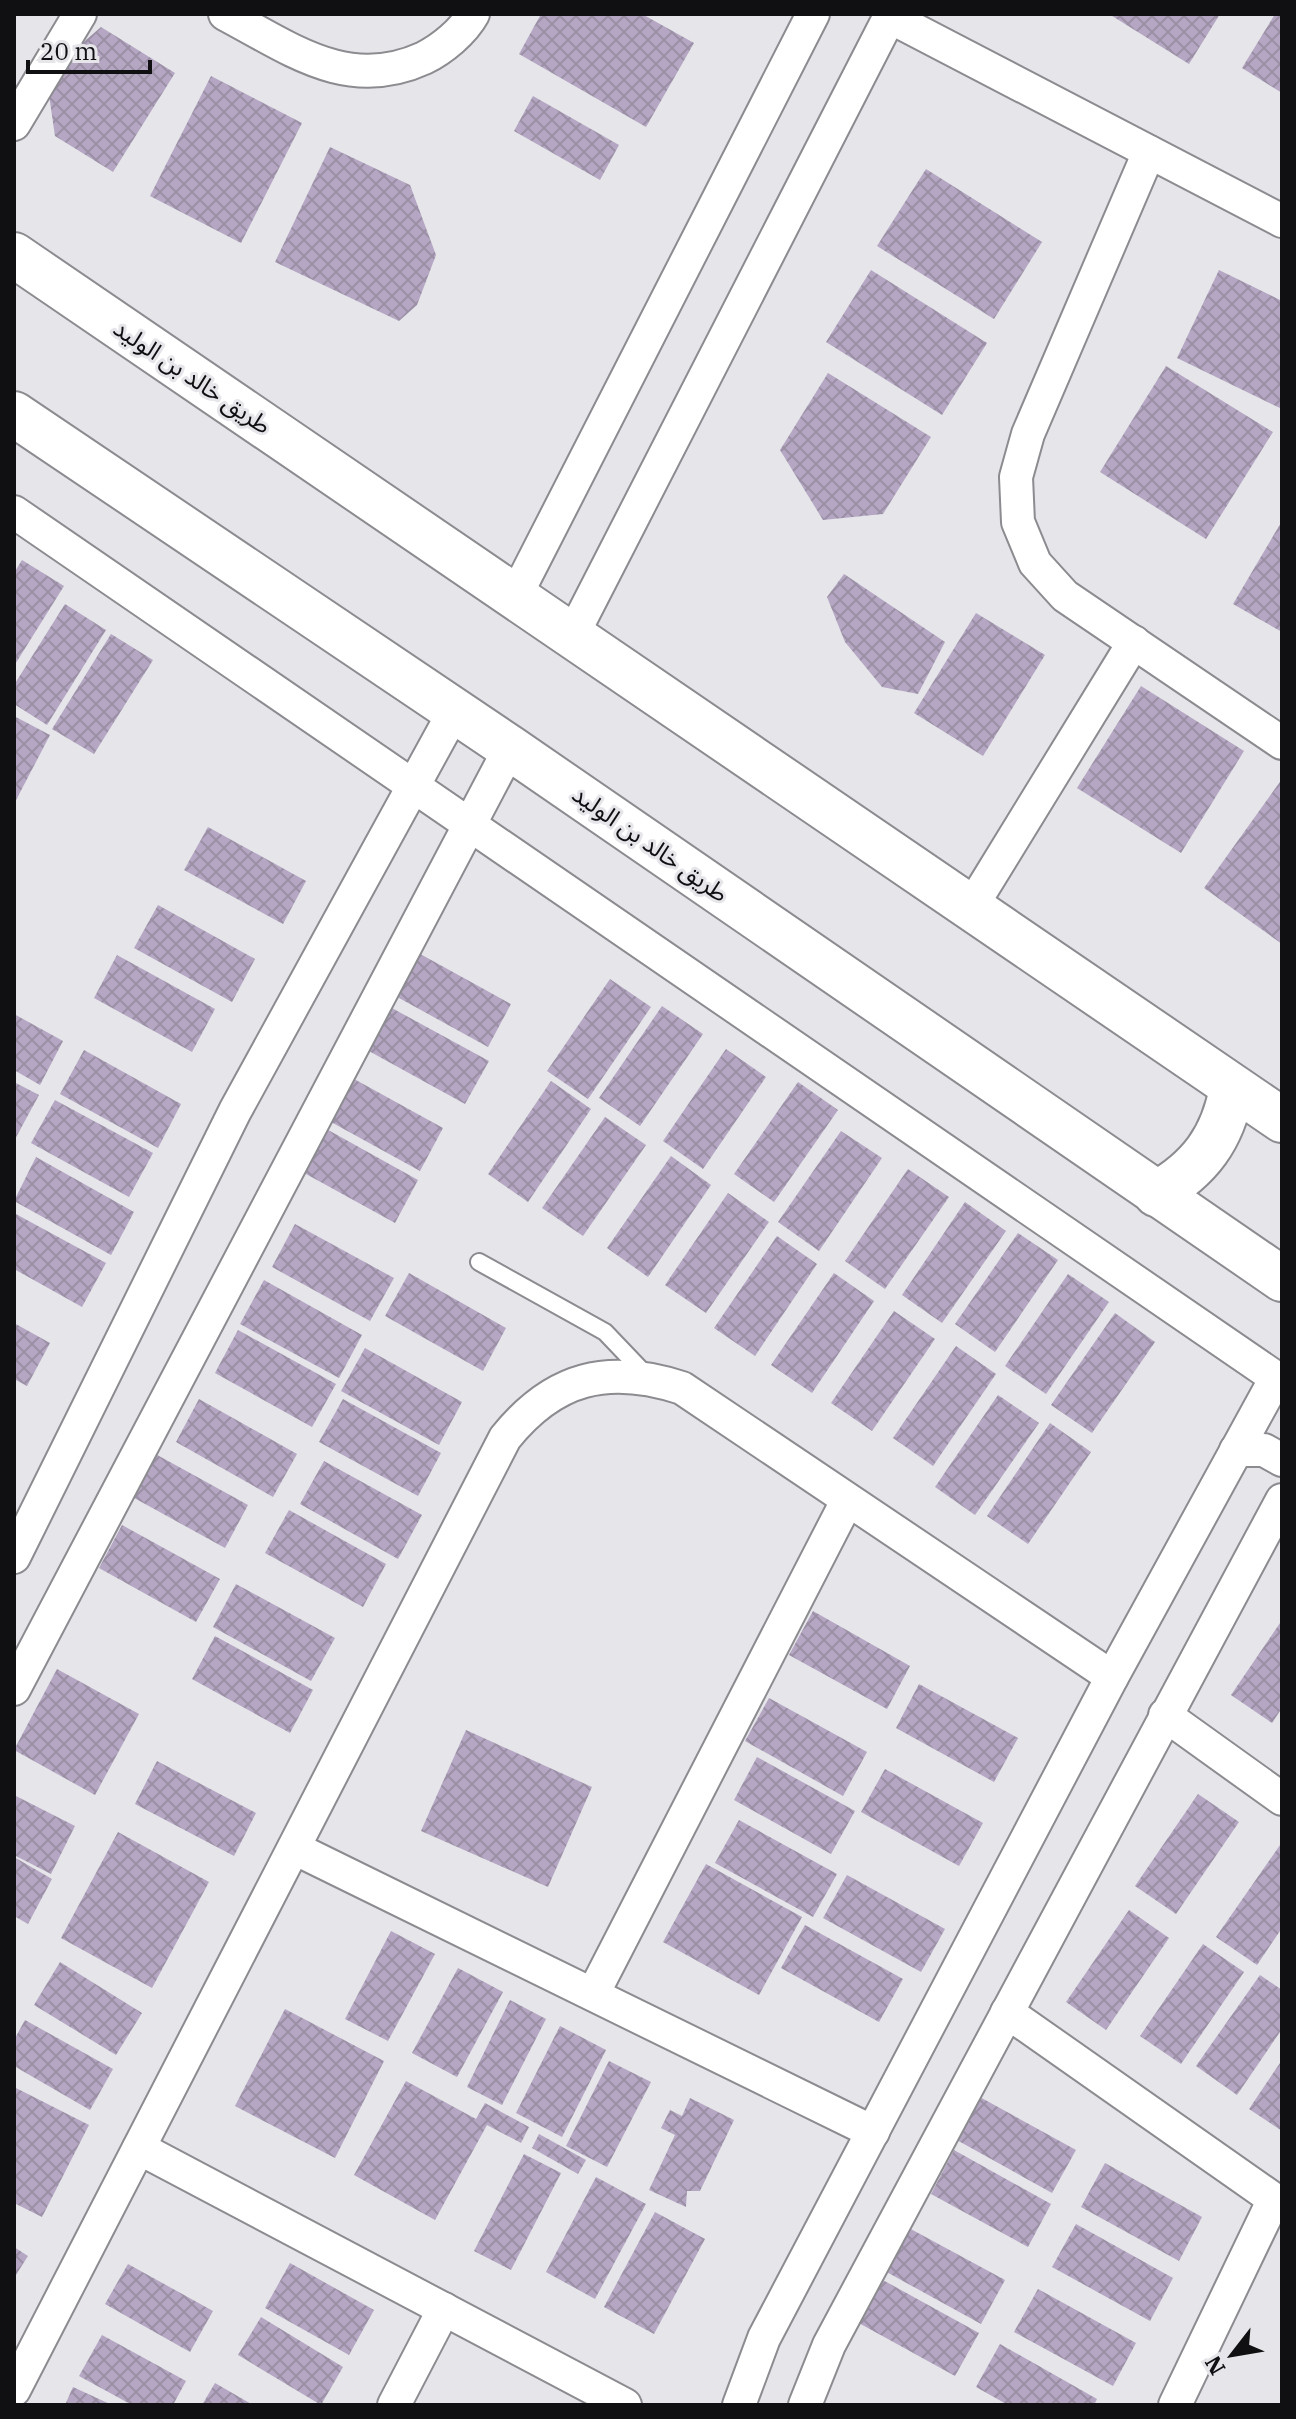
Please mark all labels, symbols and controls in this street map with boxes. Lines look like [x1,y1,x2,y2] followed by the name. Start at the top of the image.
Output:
[28,24,150,74] scale bar
[40,35,97,67] text: 20 m
[107,312,278,441] street label: طريق خالد بن الوليد
[566,777,735,909] street label: طريق خالد بن الوليد
[1192,2315,1272,2395] north arrow
[1198,2351,1231,2380] text: N

